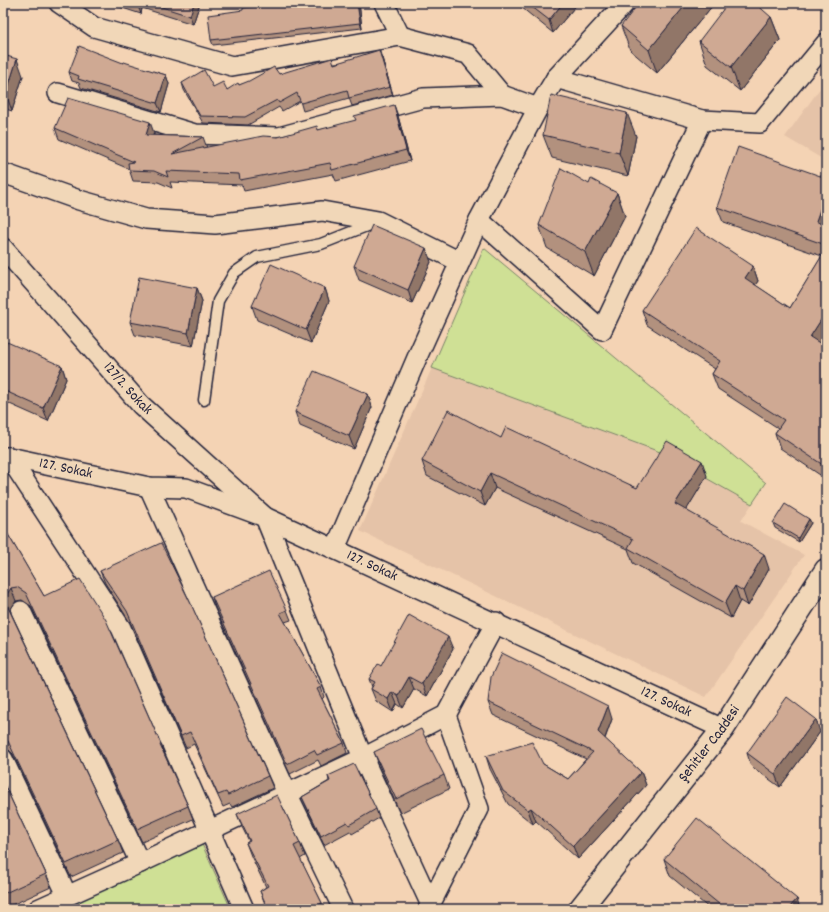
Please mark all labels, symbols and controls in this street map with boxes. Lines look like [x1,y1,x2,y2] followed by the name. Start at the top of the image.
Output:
[97,358,157,421] street label: 127/2. Sokak
[37,453,95,486] street label: 127. Sokak
[343,545,401,588] street label: 127. Sokak
[637,681,695,724] street label: 127. Sokak
[674,701,746,787] street label: Şehitler Caddesi

